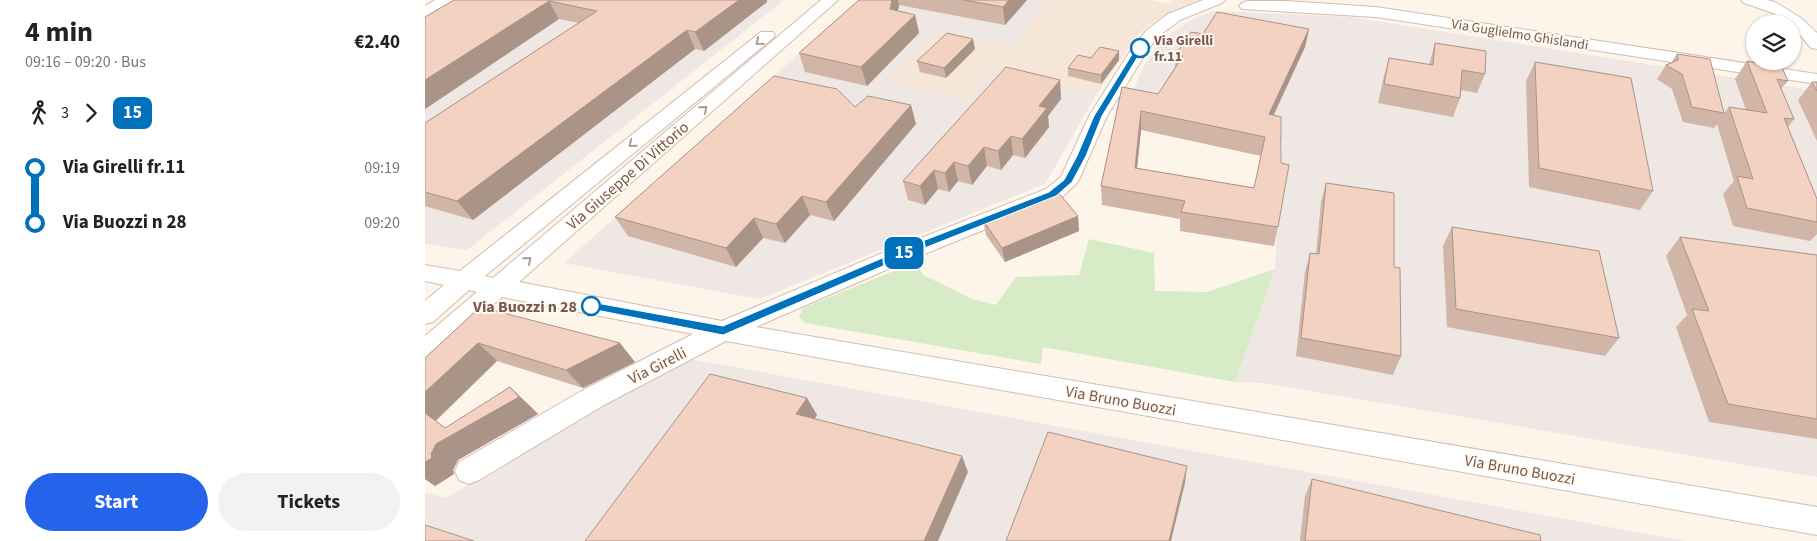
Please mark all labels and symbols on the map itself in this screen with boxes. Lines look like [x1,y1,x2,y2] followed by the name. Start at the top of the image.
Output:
[1450,14,1590,56] street label: Via Guglielmo Ghislandi
[1153,31,1213,67] place label: Via Girelli fr.11
[755,36,764,45] one-way arrow
[1130,38,1150,58] marker: Via Girelli fr.11
[698,105,707,114] one-way arrow
[562,116,694,235] street label: Via Giuseppe Di Vittorio
[629,139,638,148] one-way arrow
[881,237,927,269] line badge: 15
[522,257,531,266] one-way arrow
[472,296,577,318] place label: Via Buozzi n 28
[581,296,601,316] marker: Via Buozzi n 28
[625,342,690,390] street label: Via Girelli
[1064,380,1178,422] street label: Via Bruno Buozzi
[1463,449,1577,491] street label: Via Bruno Buozzi

